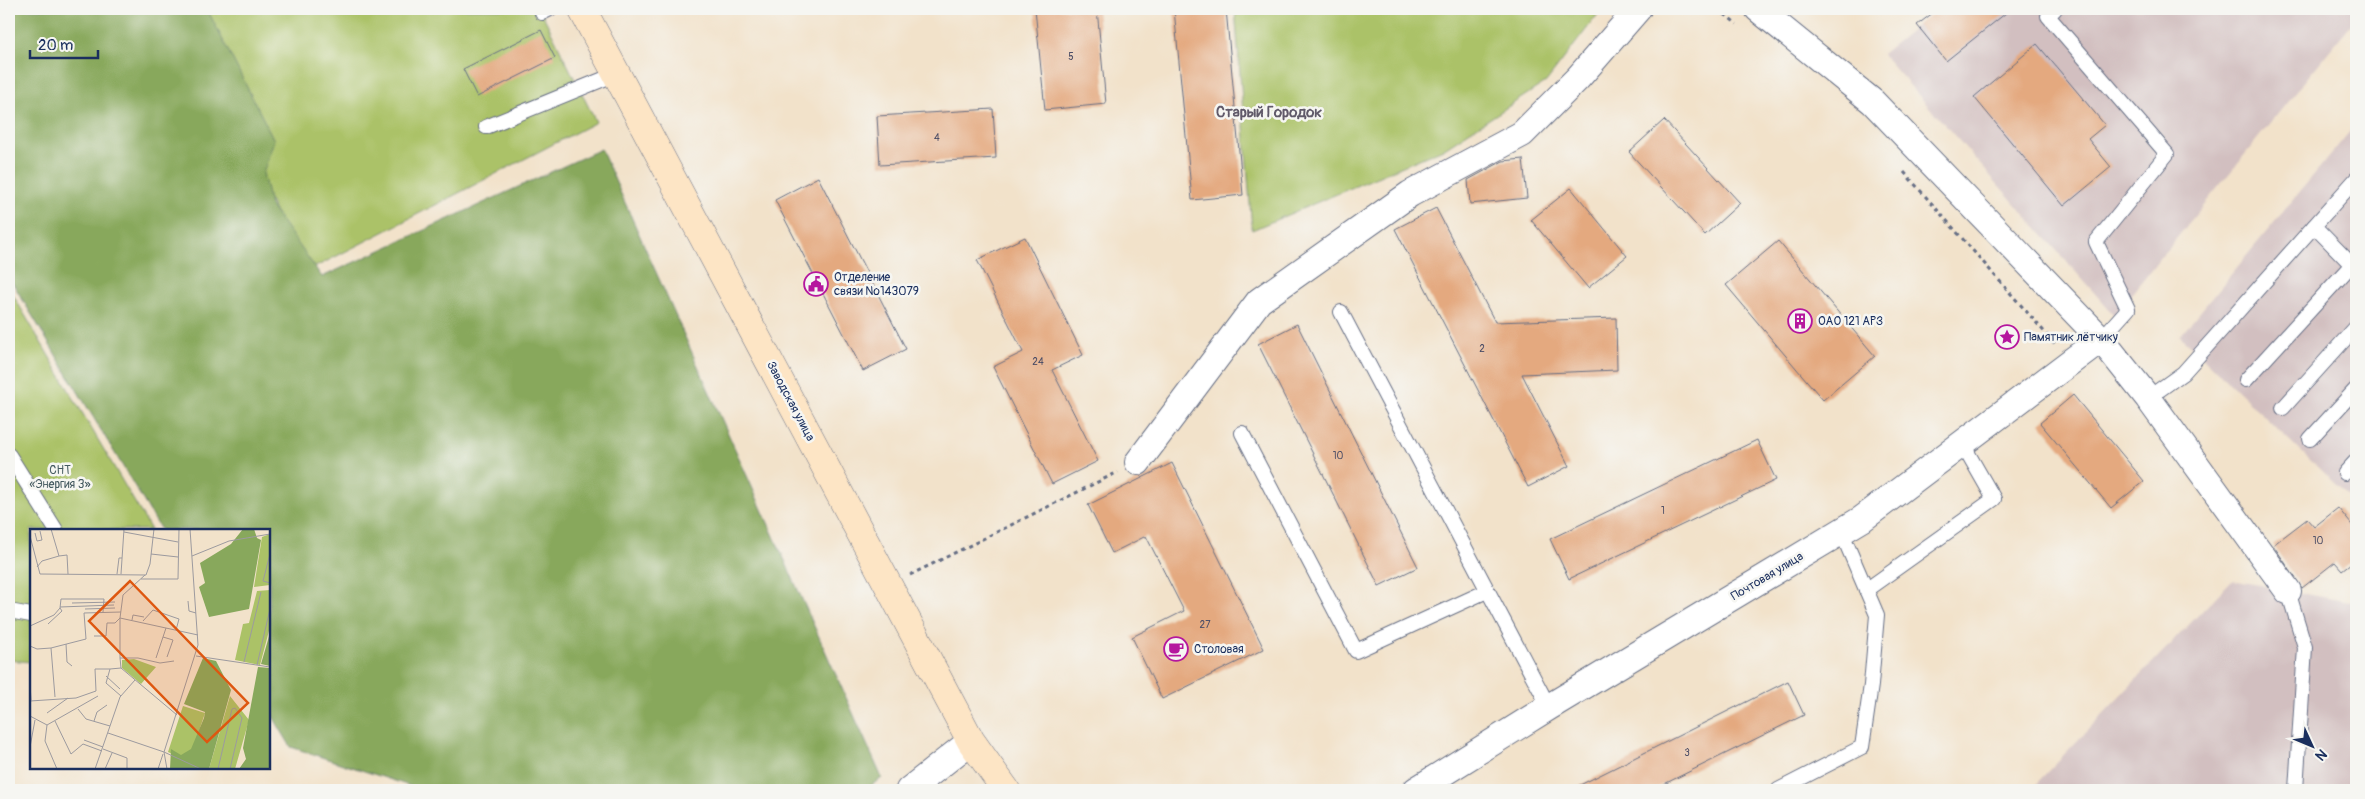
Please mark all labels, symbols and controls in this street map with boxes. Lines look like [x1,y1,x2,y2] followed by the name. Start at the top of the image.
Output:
[30,28,98,60] scale bar
[38,36,73,55] text: 20 m
[1068,51,1074,63] house number: 5
[1216,103,1322,122] district label: Старый Городок
[934,132,940,144] house number: 4
[834,270,919,299] place label: Отделение связи №143079
[803,271,829,297] public building icon: Отделение связи №143079
[1787,308,1813,334] building icon: OAO 121 АРЗ
[1818,314,1883,329] place label: OAO 121 АРЗ
[1994,324,2020,350] place icon: Памятник лётчику
[2024,330,2118,345] place label: Памятник лётчику
[1479,343,1485,355] house number: 2
[1032,356,1044,368] house number: 24
[763,359,818,444] street label: Заводская улица
[1333,450,1344,462] house number: 10
[29,463,91,492] park label: СНТ «Энергия 3»
[1661,505,1665,517] house number: 1
[30,529,270,769] inset map
[2313,535,2324,547] house number: 10
[1728,549,1807,604] street label: Почтовая улица
[1200,619,1211,631] house number: 27
[1163,636,1189,662] cafe icon: Столовая
[1194,642,1244,657] place label: Столовая
[2288,722,2338,772] north arrow
[2312,745,2330,764] text: N
[1684,747,1690,759] house number: 3

